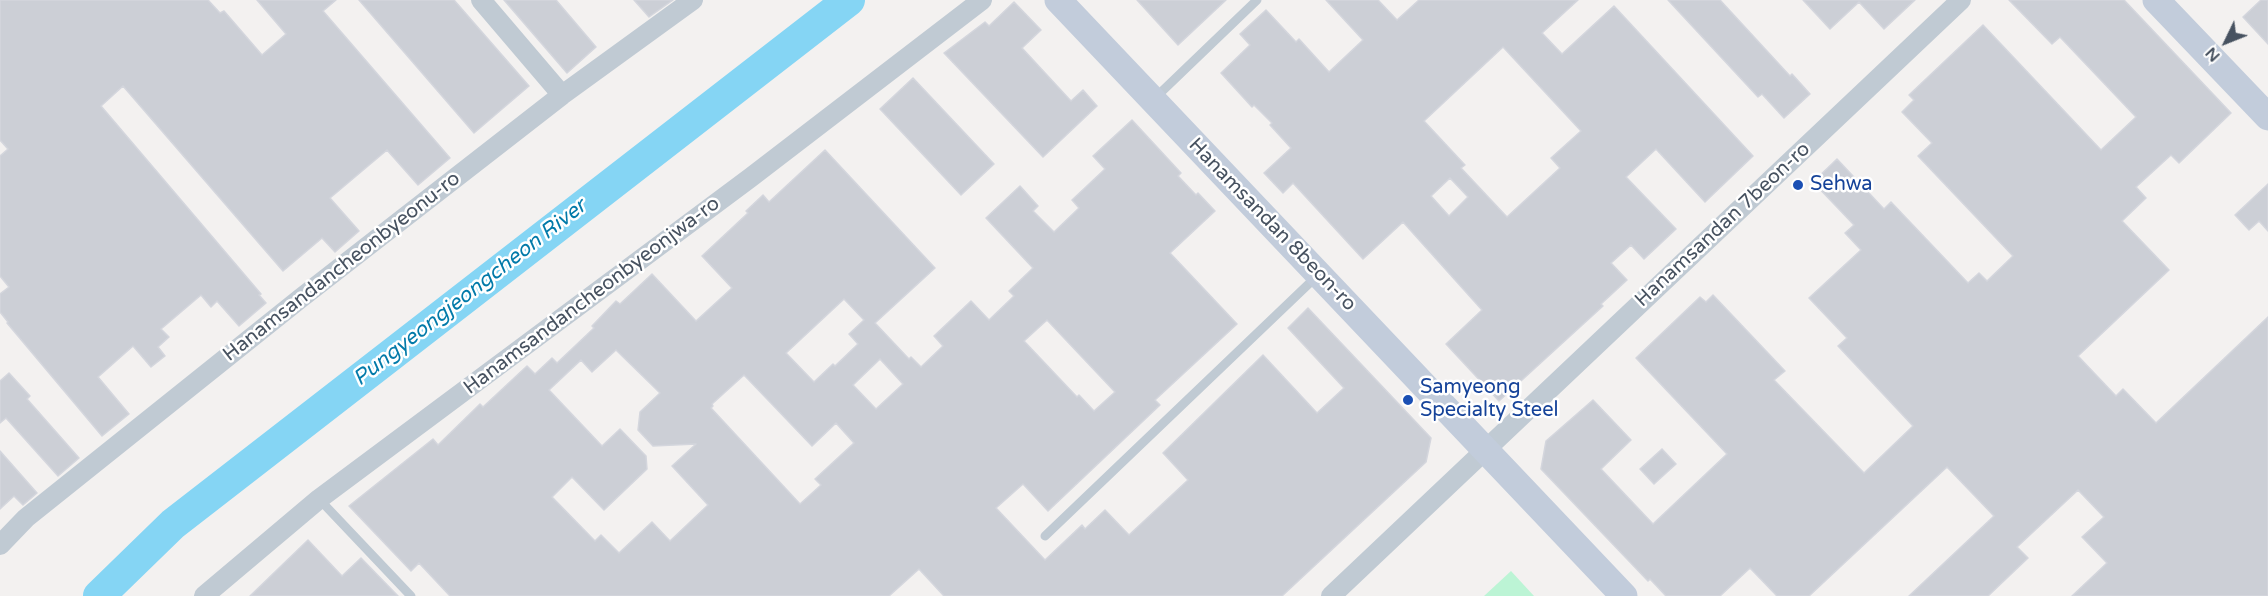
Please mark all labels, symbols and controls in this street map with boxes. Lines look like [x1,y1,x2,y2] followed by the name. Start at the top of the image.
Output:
[2196,12,2256,72] north arrow
[2201,43,2225,66] text: N
[1183,134,1361,316] street label: Hanamsandan 8beon-ro
[1630,137,1816,313] street label: Hanamsandan 7beon-ro
[219,167,465,367] street label: Hanamsandancheonbyeonu-ro
[1810,173,1873,197] place label: Sehwa
[1791,178,1805,192] marker: Sehwa
[459,192,725,400] street label: Hanamsandancheonbyeonjwa-ro
[349,194,591,392] water label: Pungyeongjeongcheon River
[1420,376,1558,423] place label: Samyeong Specialty Steel
[1401,393,1415,407] marker: Samyeong Specialty Steel

